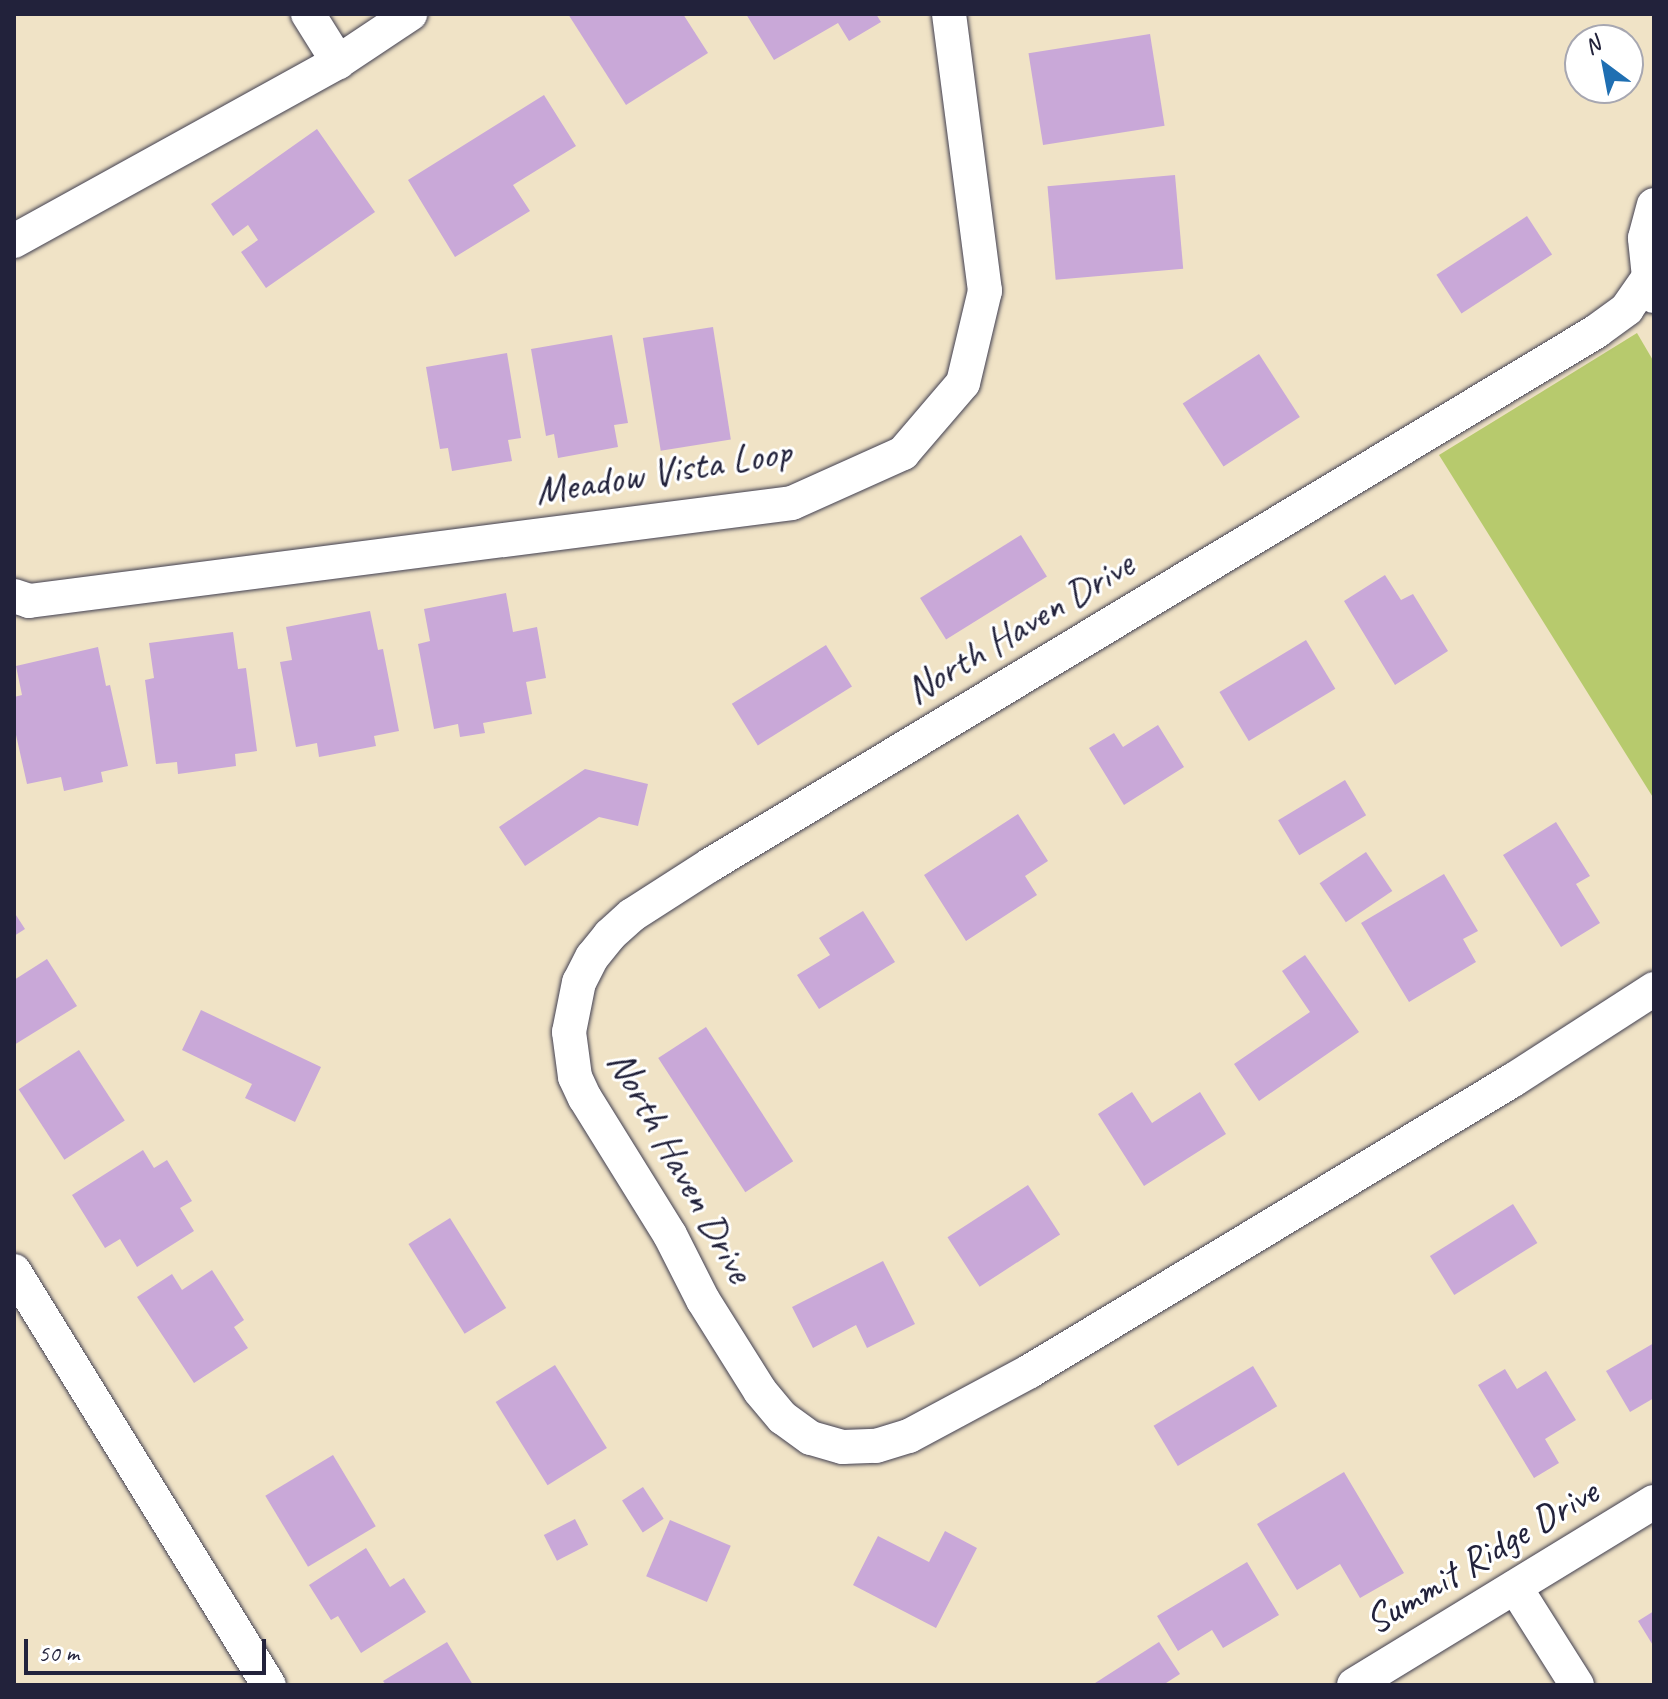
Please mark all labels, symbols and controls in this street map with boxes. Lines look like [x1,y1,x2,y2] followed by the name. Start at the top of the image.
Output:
[1564,24,1644,104] north arrow
[1579,30,1606,61] text: N
[532,427,794,515] street label: Meadow Vista Loop
[896,540,1142,714] street label: North Haven Drive
[597,1041,765,1291] street label: North Haven Drive
[1355,1467,1607,1645] street label: Summit Ridge Drive
[28,1623,270,1673] scale bar
[38,1638,79,1668] text: 50 m

